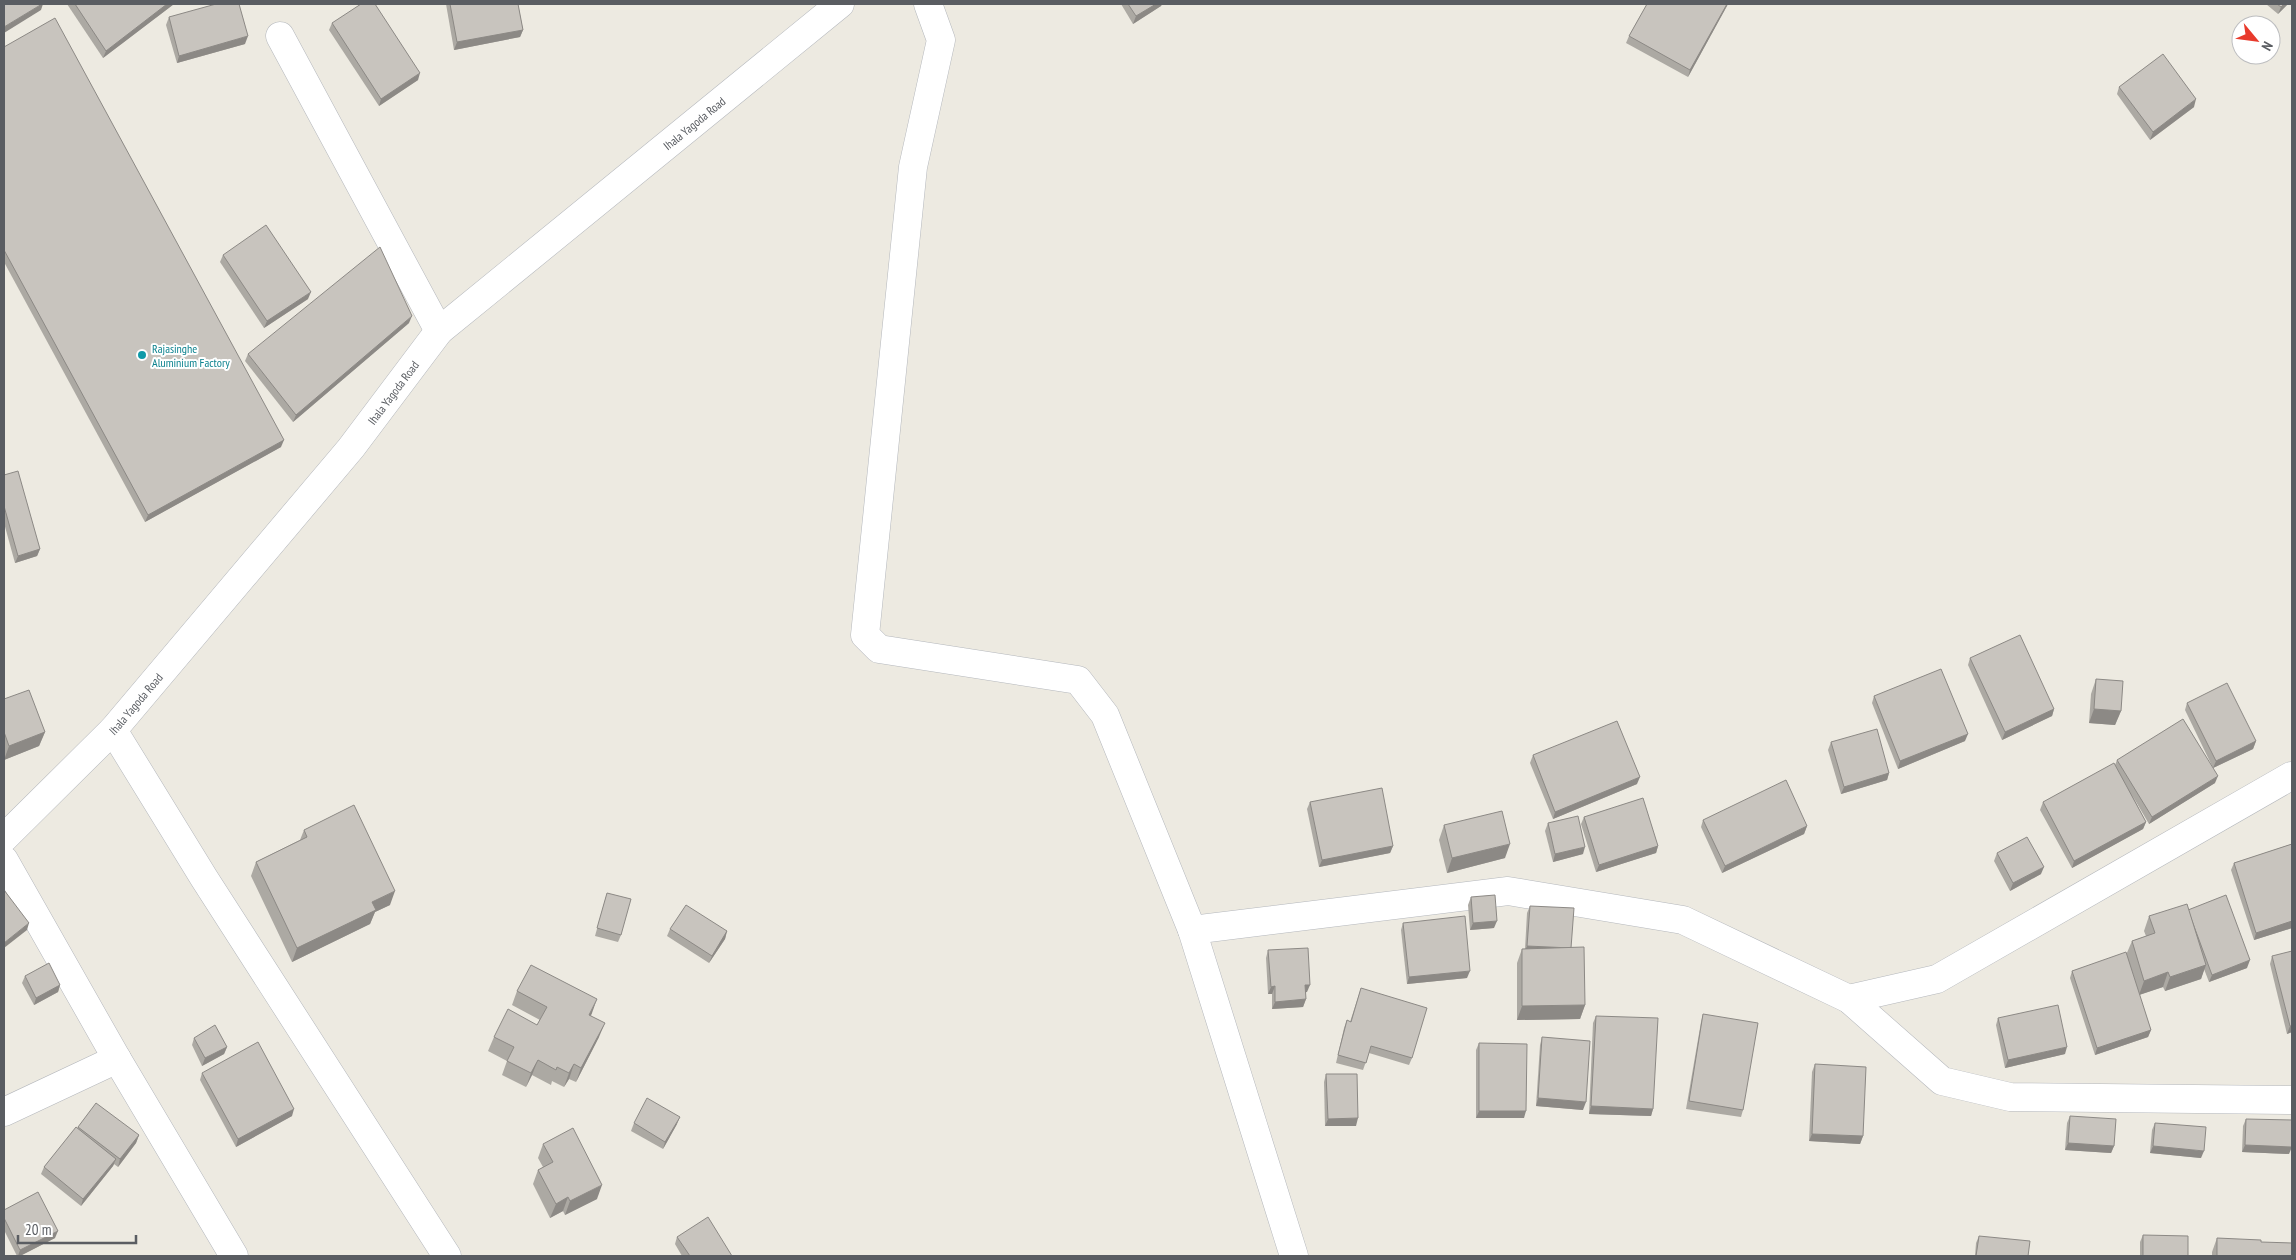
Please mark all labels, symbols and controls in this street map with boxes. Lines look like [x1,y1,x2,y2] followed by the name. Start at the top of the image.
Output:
[2231,15,2281,65] north arrow
[2258,39,2277,54] text: N
[660,93,728,153] street label: Ihala Yagoda Road
[152,341,230,370] place label: Rajasinghe Aluminium Factory
[136,349,148,361] marker: Rajasinghe Aluminium Factory
[364,358,422,427] street label: Ihala Yagoda Road
[105,670,165,738] street label: Ihala Yagoda Road
[18,1212,135,1244] scale bar
[25,1220,51,1239] text: 20 m

